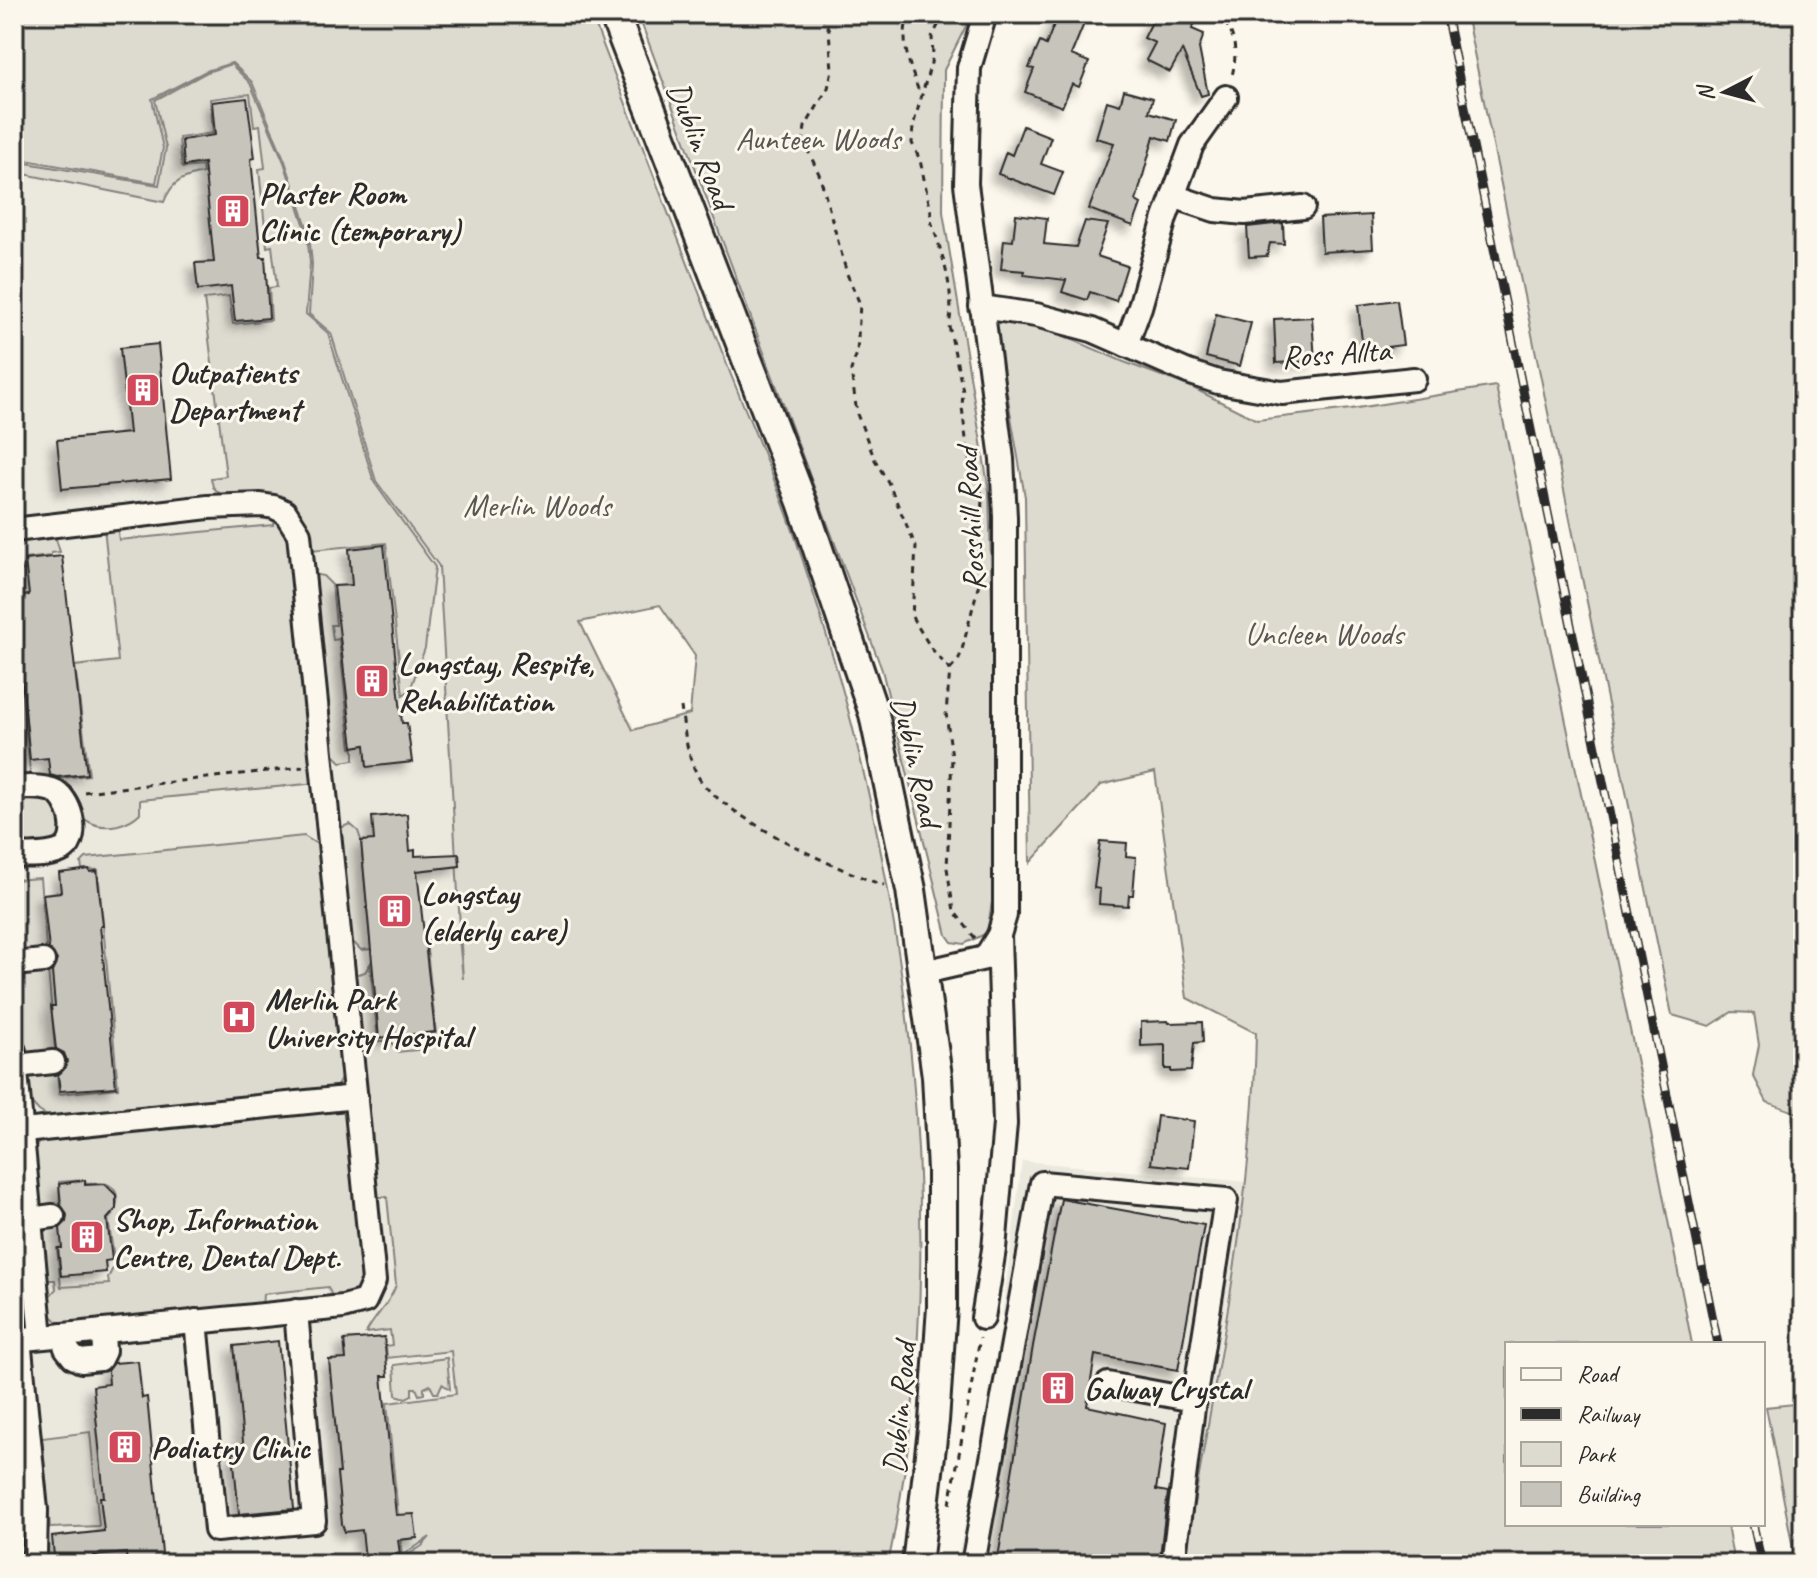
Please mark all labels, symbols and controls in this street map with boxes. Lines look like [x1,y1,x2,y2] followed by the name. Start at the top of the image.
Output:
[1685,52,1765,132] north arrow
[658,76,745,218] street label: Dublin Road
[1691,82,1721,102] text: N
[736,118,902,159] park label: Aunteen Woods
[259,173,463,251] place label: Plaster Room Clinic (temporary)
[214,192,252,230] building icon: Plaster Room Clinic (temporary)
[1280,329,1394,378] street label: Ross Allta
[169,352,305,430] place label: Outpatients Department
[124,371,162,409] building icon: Outpatients Department
[946,442,995,592] street label: Rosshill Road
[463,485,613,526] park label: Merlin Woods
[1245,613,1406,654] park label: Uncleen Woods
[398,643,594,721] place label: Longstay, Respite, Rehabilitation
[353,662,391,700] building icon: Longstay, Respite, Rehabilitation
[882,692,952,834] street label: Dublin Road
[421,873,569,951] place label: Longstay (elderly care)
[376,892,414,930] building icon: Longstay (elderly care)
[265,979,476,1057] place label: Merlin Park University Hospital
[220,998,258,1036] hospital icon: Merlin Park University Hospital
[113,1199,341,1277] place label: Shop, Information Centre, Dental Dept.
[68,1218,106,1256] building icon: Shop, Information Centre, Dental Dept.
[873,1336,926,1476] street label: Dublin Road
[1505,1342,1765,1526] legend
[1577,1359,1621,1389] text: Road
[1084,1368,1254,1409] place label: Galway Crystal
[1039,1369,1077,1407] building icon: Galway Crystal
[1577,1399,1641,1429] text: Railway
[151,1427,312,1468] place label: Podiatry Clinic
[106,1428,144,1466] building icon: Podiatry Clinic
[1577,1439,1617,1469] text: Park
[1577,1479,1642,1509] text: Building

